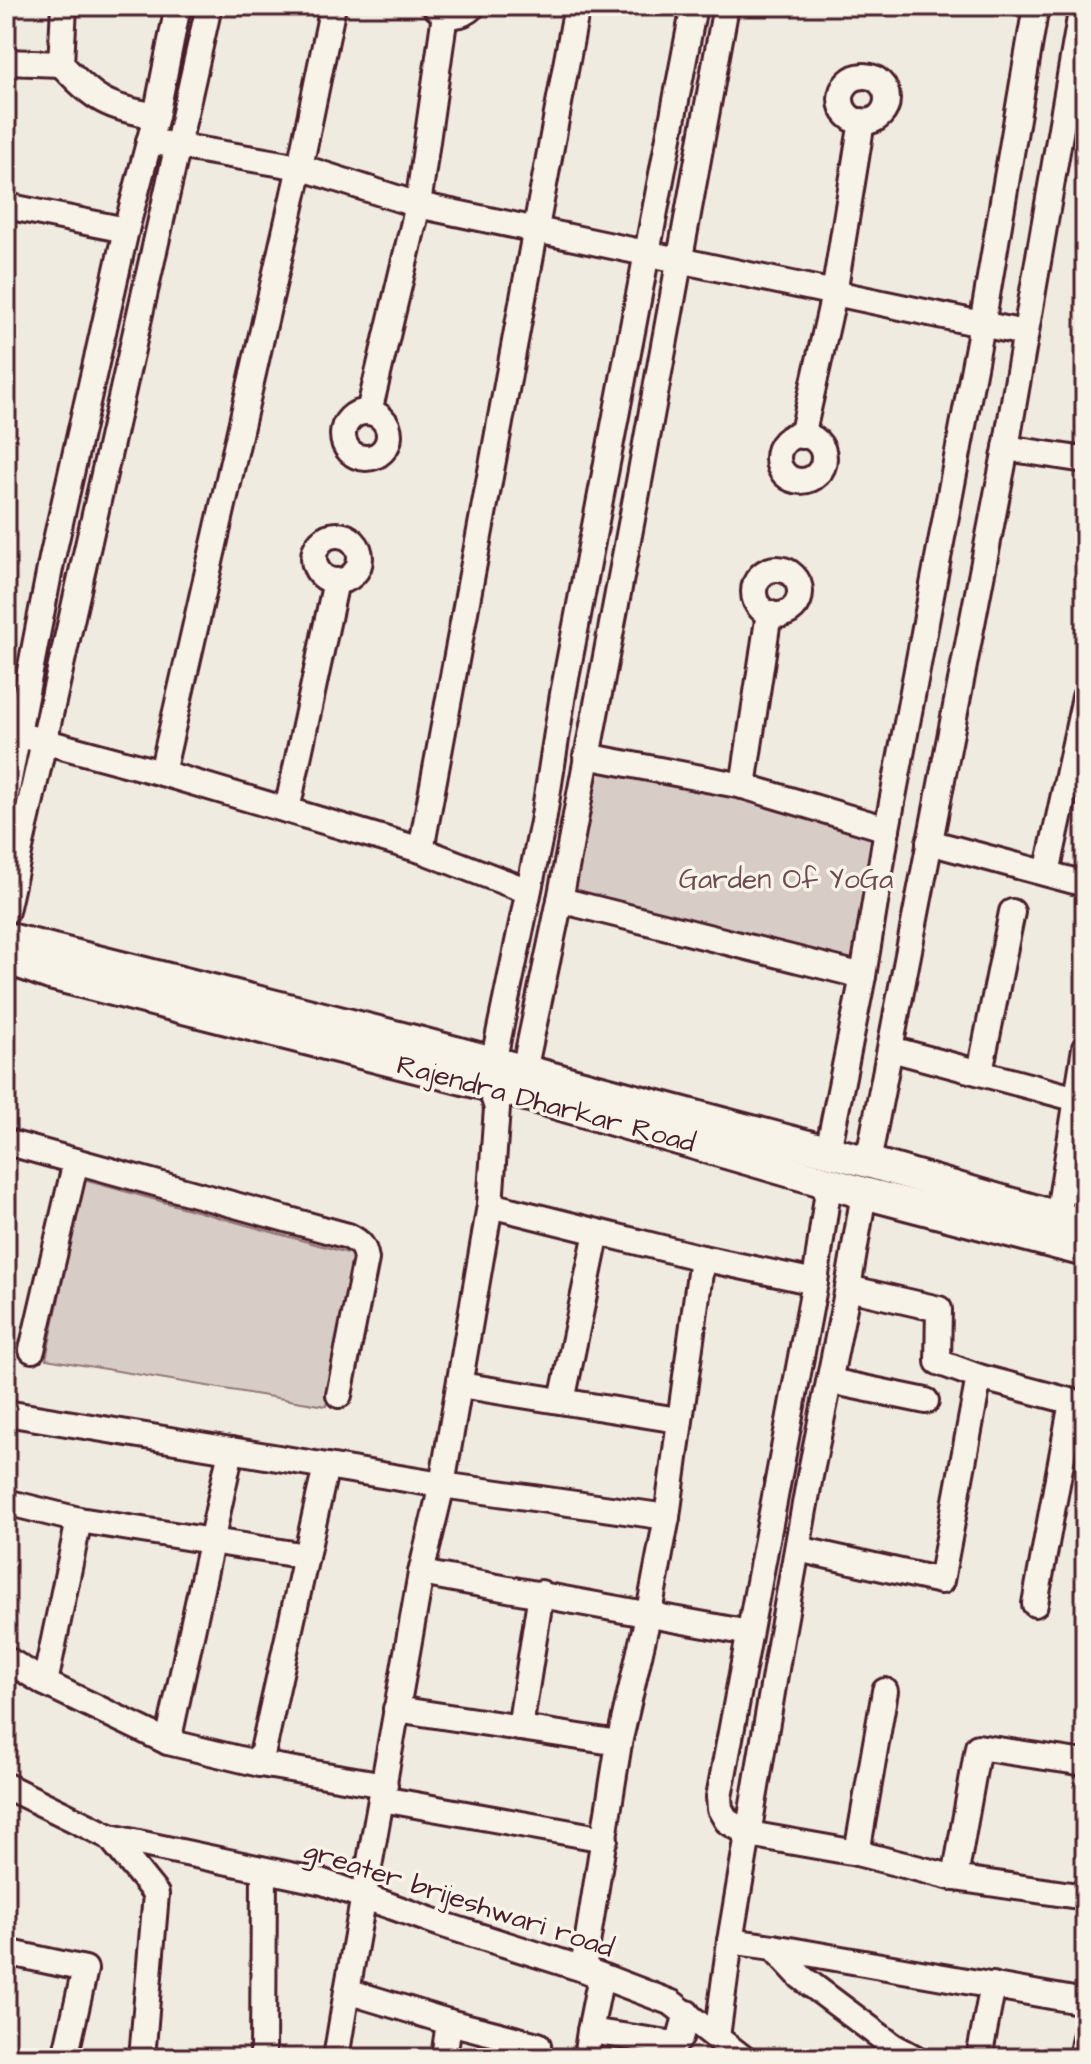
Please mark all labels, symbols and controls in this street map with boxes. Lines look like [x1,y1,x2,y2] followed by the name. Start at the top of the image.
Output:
[679,860,893,899] park label: Garden Of YoGa
[392,1045,700,1163] street label: Rajendra Dharkar Road
[299,1830,619,1968] street label: greater brijeshwari road

